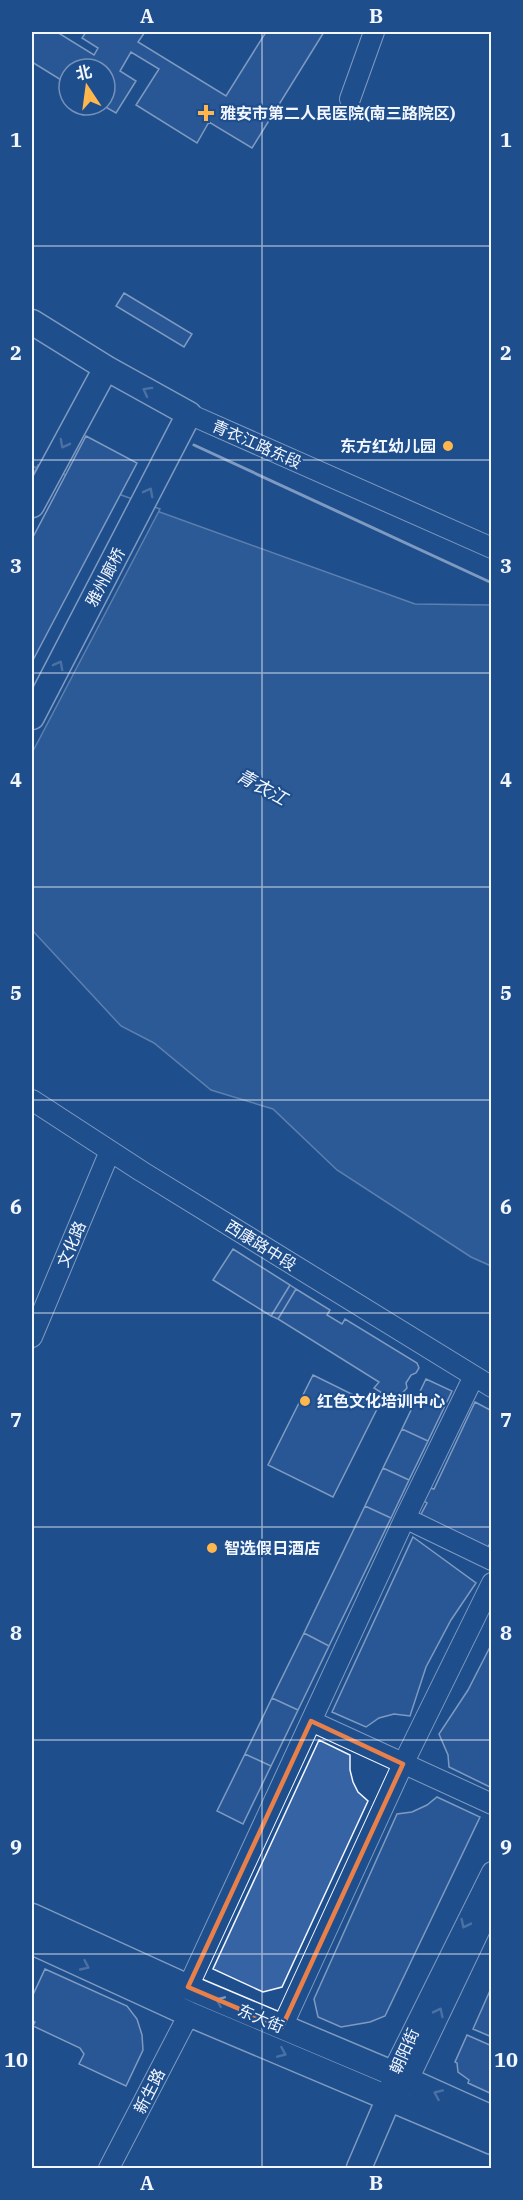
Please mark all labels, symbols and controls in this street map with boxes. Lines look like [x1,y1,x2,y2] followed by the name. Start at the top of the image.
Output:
[140,2,154,29] text: A
[369,2,383,29] text: B
[57,57,117,117] north arrow
[74,61,94,84] text: 北
[220,103,456,123] place label: 雅安市第二人民医院(南三路院区)
[197,104,215,122] marker: 雅安市第二人民医院(南三路院区)
[10,126,22,153] text: 1
[500,126,512,153] text: 1
[10,339,22,366] text: 2
[500,339,512,366] text: 2
[143,387,154,398] one-way arrow
[209,415,305,473] street label: 青衣江路东段
[340,436,436,456] place label: 东方红幼儿园
[60,438,71,449] one-way arrow
[441,439,455,453] marker: 东方红幼儿园
[142,488,153,498] one-way arrow
[81,544,129,610] street label: 雅州廊桥
[10,552,22,579] text: 3
[500,552,512,579] text: 3
[51,660,63,671] one-way arrow
[233,764,293,811] water label: 青衣江
[10,766,22,793] text: 4
[500,766,512,793] text: 4
[10,979,22,1006] text: 5
[500,979,512,1006] text: 5
[10,1193,22,1220] text: 6
[500,1193,512,1220] text: 6
[222,1215,300,1275] street label: 西康路中段
[52,1218,90,1270] street label: 文化路
[317,1391,445,1411] place label: 红色文化培训中心
[298,1394,312,1408] marker: 红色文化培训中心
[10,1406,22,1433] text: 7
[500,1406,512,1433] text: 7
[224,1538,320,1558] place label: 智选假日酒店
[205,1541,219,1555] marker: 智选假日酒店
[10,1619,22,1646] text: 8
[500,1619,512,1646] text: 8
[10,1833,22,1860] text: 9
[500,1833,512,1860] text: 9
[461,1918,473,1929] one-way arrow
[78,1959,89,1971] one-way arrow
[215,1996,226,2008] one-way arrow
[235,1999,287,2037] street label: 东大街
[432,2008,443,2019] one-way arrow
[385,2025,423,2077] street label: 朝阳街
[4,2046,28,2073] text: 10
[276,2046,287,2058] one-way arrow
[494,2046,518,2073] text: 10
[129,2065,169,2117] street label: 新生路
[434,2089,445,2101] one-way arrow
[140,2169,154,2196] text: A
[369,2169,383,2196] text: B

